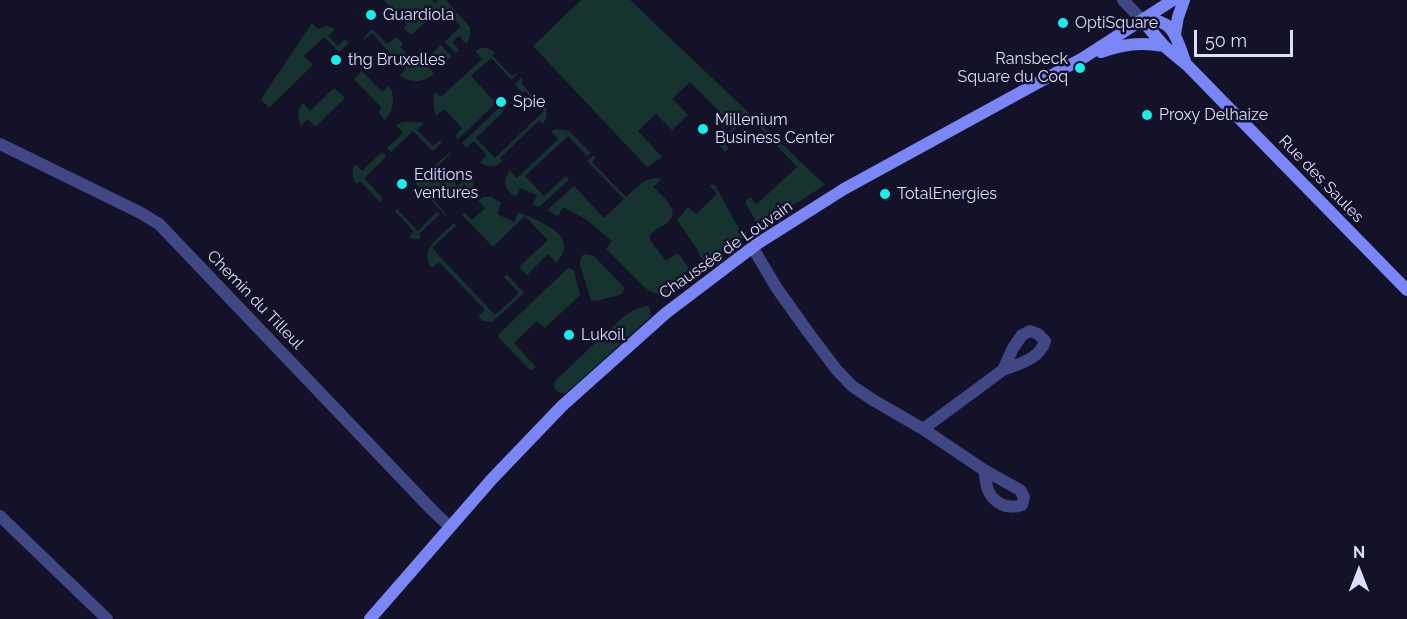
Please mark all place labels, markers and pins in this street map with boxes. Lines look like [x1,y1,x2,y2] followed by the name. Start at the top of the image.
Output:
[383,5,454,25] place label: Guardiola
[364,8,378,22] marker: Guardiola
[1075,13,1158,33] place label: OptiSquare
[1056,16,1070,30] marker: OptiSquare
[957,49,1068,87] place label: Ransbeck Square du Coq
[348,50,445,70] place label: thg Bruxelles
[329,53,343,67] marker: thg Bruxelles
[1073,61,1087,75] marker: Ransbeck Square du Coq
[513,92,545,112] place label: Spie
[494,95,508,109] marker: Spie
[1159,105,1268,125] place label: Proxy Delhaize
[1140,108,1154,122] marker: Proxy Delhaize
[715,110,834,148] place label: Millenium Business Center
[696,122,710,136] marker: Millenium Business Center
[414,165,478,203] place label: Editions ventures
[395,177,409,191] marker: Editions ventures
[897,184,997,204] place label: TotalEnergies
[878,187,892,201] marker: TotalEnergies
[581,325,625,345] place label: Lukoil
[562,328,576,342] marker: Lukoil

